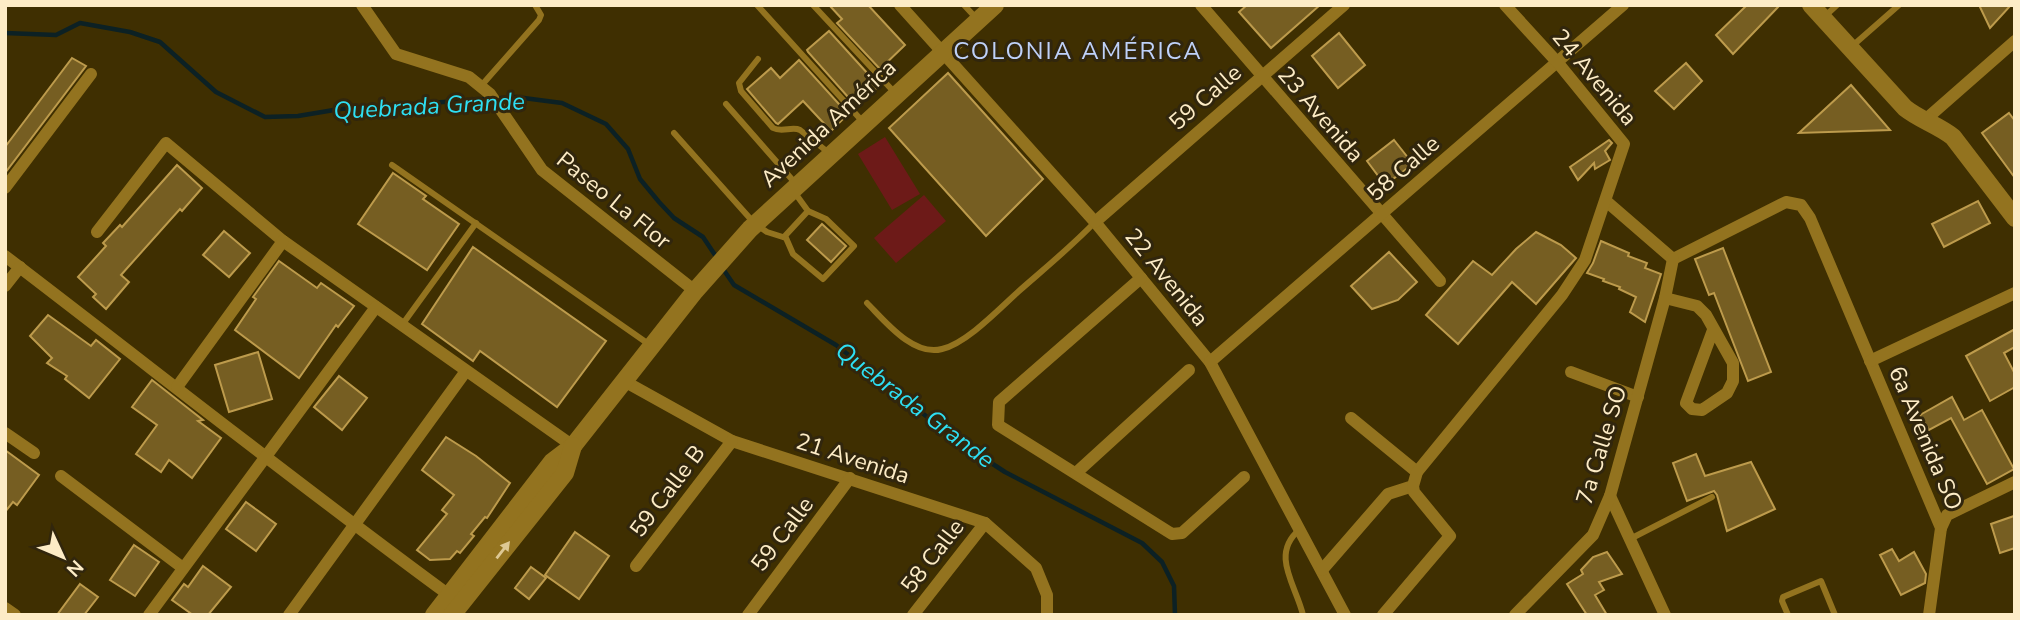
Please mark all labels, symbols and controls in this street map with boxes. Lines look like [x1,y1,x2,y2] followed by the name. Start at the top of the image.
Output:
[1545,22,1644,132] street label: 24 Avenida
[953,35,1203,67] district label: COLONIA AMÉRICA
[754,52,903,194] street label: Avenida América
[1163,57,1248,137] street label: 59 Calle
[1270,60,1371,169] street label: 23 Avenida
[332,85,526,127] water label: Quebrada Grande
[1361,128,1446,208] street label: 58 Calle
[550,145,678,257] street label: Paseo La Flor
[1118,222,1216,333] street label: 22 Avenida
[829,335,1001,476] water label: Quebrada Grande
[1881,361,1970,515] street label: 6a Avenida SO
[1569,382,1634,508] street label: 7a Calle SO
[792,426,914,491] street label: 21 Avenida
[623,439,712,544] street label: 59 Calle B
[744,490,821,578] street label: 59 Calle
[894,513,971,600] street label: 58 Calle
[28,522,98,592] north arrow
[496,542,511,560] one-way arrow
[60,554,89,582] text: N

